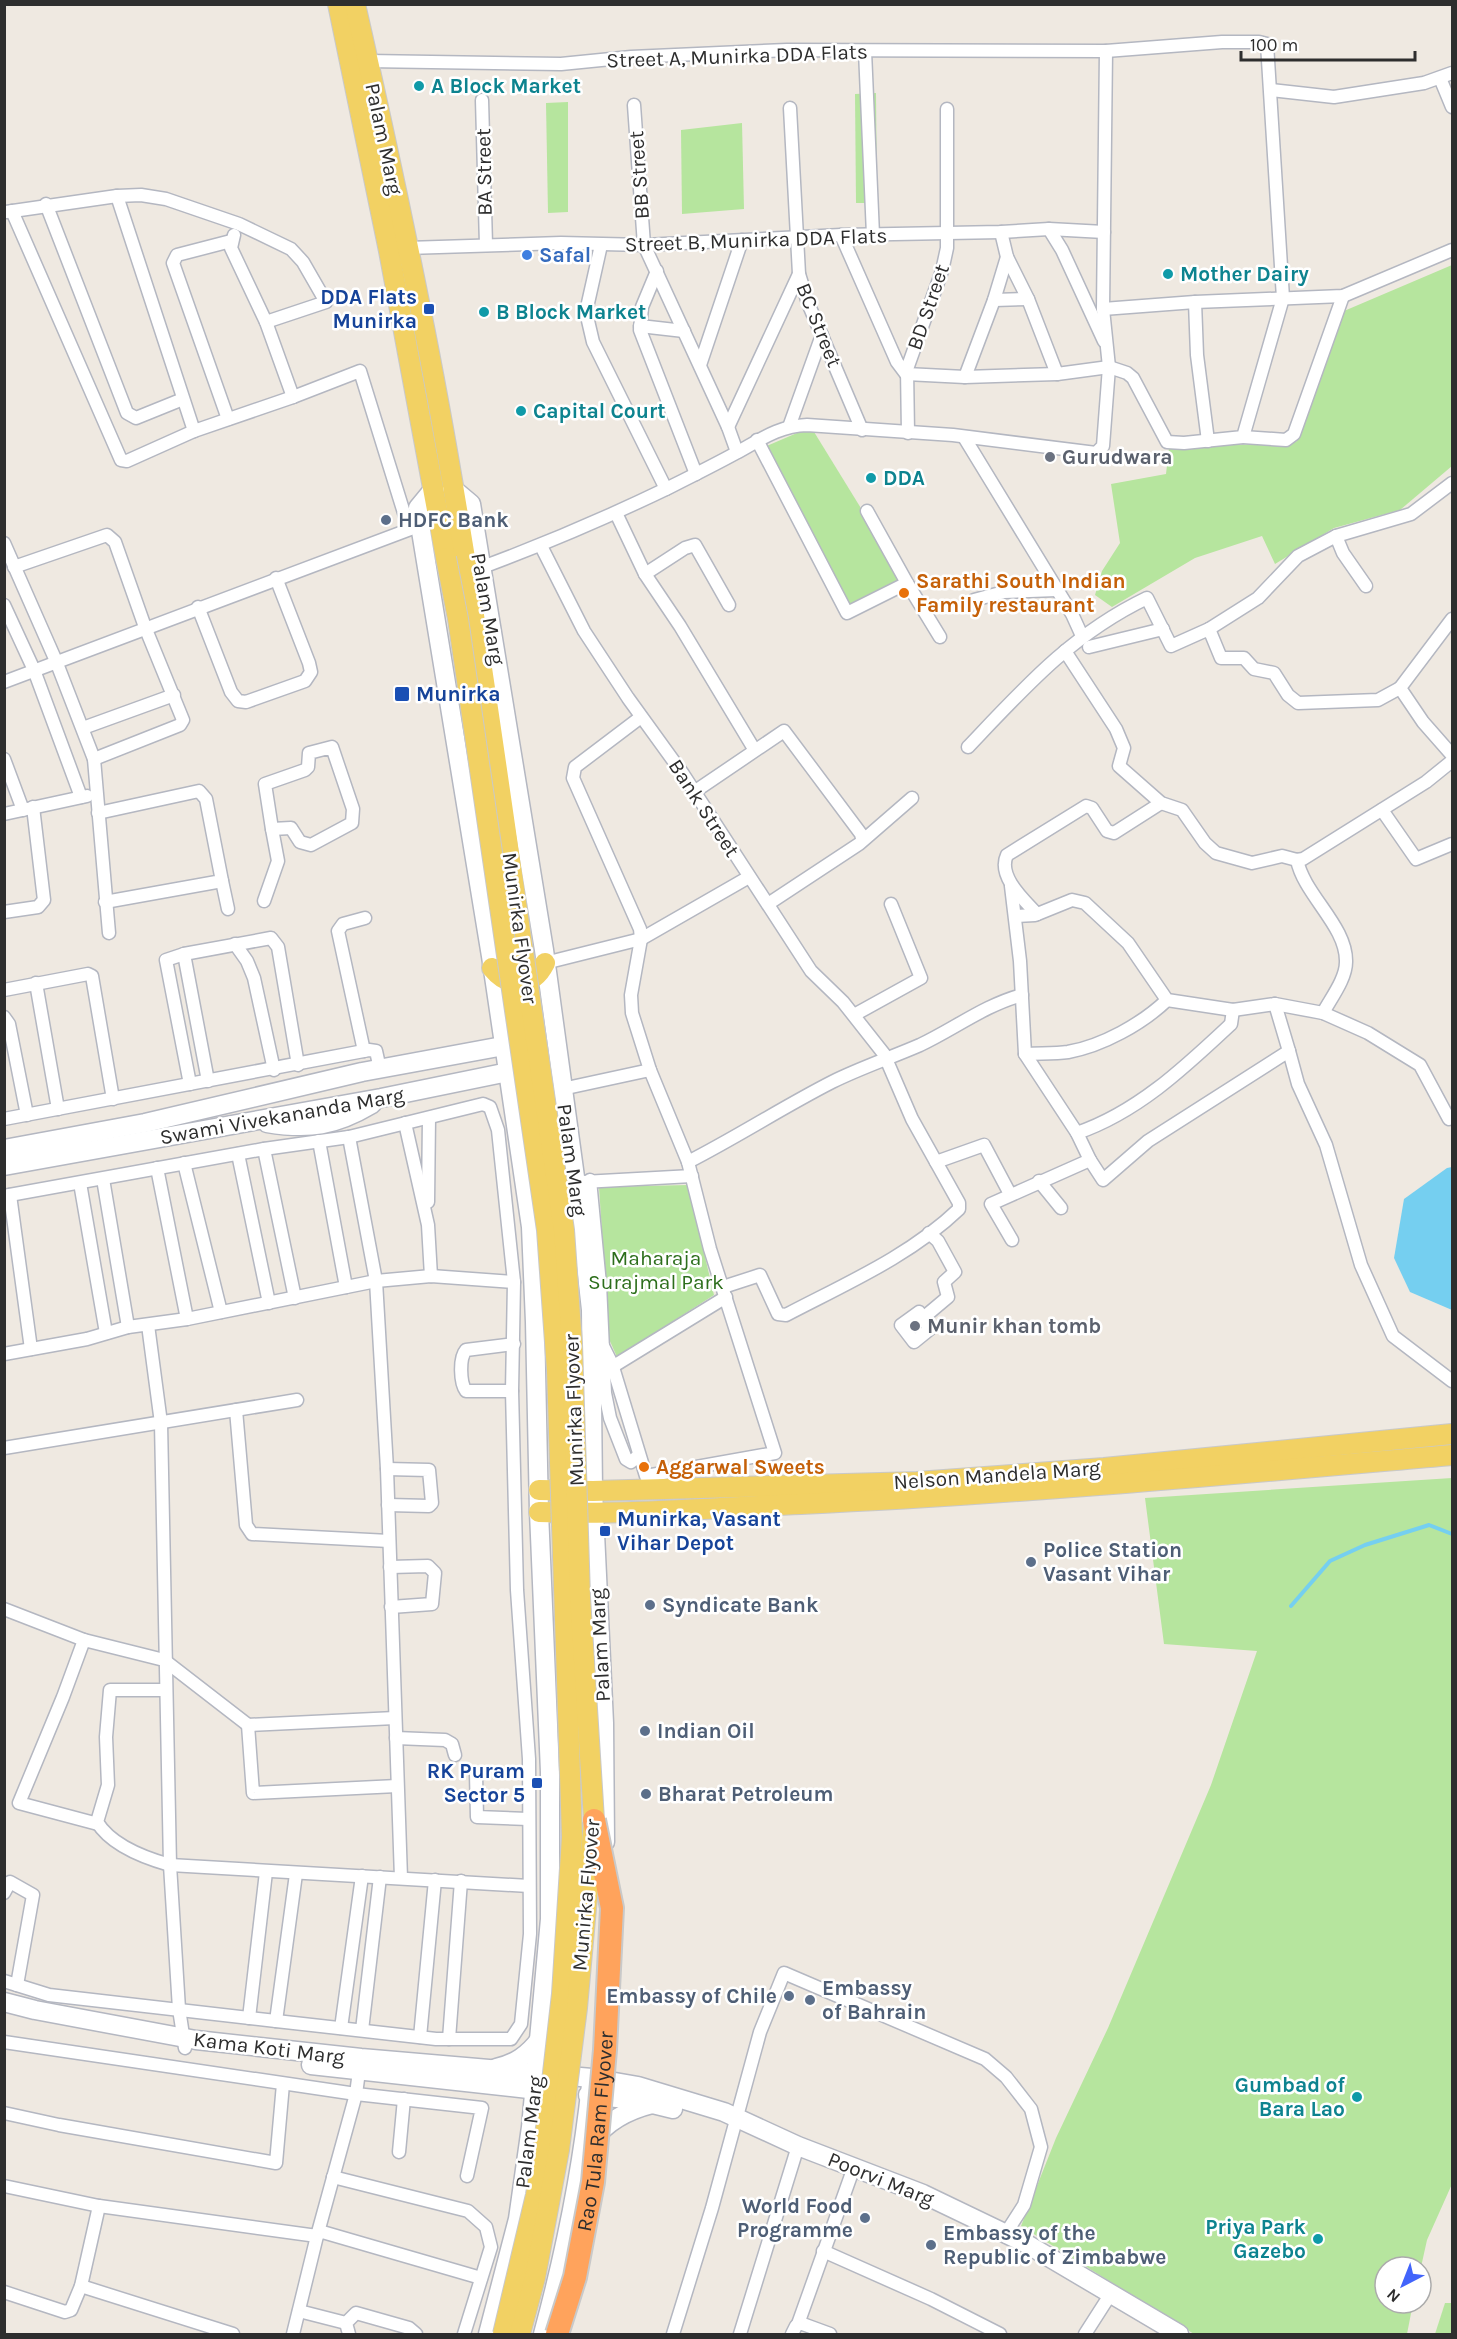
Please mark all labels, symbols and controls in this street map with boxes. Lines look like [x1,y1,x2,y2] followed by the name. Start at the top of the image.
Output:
[1241,24,1415,62] scale bar
[1250,34,1298,56] text: 100 m
[606,39,868,73] street label: Street A, Munirka DDA Flats
[431,74,581,98] place label: A Block Market
[412,79,426,93] marker: A Block Market
[360,81,408,197] street label: Palam Marg
[471,128,497,216] street label: BA Street
[624,130,654,220] street label: BB Street
[624,223,888,257] street label: Street B, Munirka DDA Flats
[539,243,591,267] place label: Safal
[520,248,534,262] marker: Safal
[902,261,954,353] street label: BD Street
[1180,262,1309,286] place label: Mother Dairy
[1161,267,1175,281] marker: Mother Dairy
[791,279,847,371] street label: BC Street
[320,285,417,333] place label: DDA Flats Munirka
[496,300,646,324] place label: B Block Market
[422,302,436,316] marker: DDA Flats Munirka
[477,305,491,319] marker: B Block Market
[533,399,665,423] place label: Capital Court
[514,404,528,418] marker: Capital Court
[1062,445,1172,469] place label: Gurudwara
[1043,450,1057,464] marker: Gurudwara
[883,466,925,490] place label: DDA
[864,471,878,485] marker: DDA
[398,508,509,532] place label: HDFC Bank
[379,513,393,527] marker: HDFC Bank
[466,551,510,667] street label: Palam Marg
[916,569,1126,617] place label: Sarathi South Indian Family restaurant
[897,586,911,600] marker: Sarathi South Indian Family restaurant
[416,682,500,706] place label: Munirka
[393,685,411,703] marker: Munirka
[663,755,745,861] street label: Bank Street
[498,851,543,1006] street label: Munirka Flyover
[158,1083,406,1149] street label: Swami Vivekananda Marg
[552,1102,592,1218] street label: Palam Marg
[588,1246,724,1294] park label: Maharaja Surajmal Park
[927,1314,1101,1338] place label: Munir khan tomb
[908,1319,922,1333] marker: Munir khan tomb
[559,1333,589,1487] street label: Munirka Flyover
[656,1455,825,1479] place label: Aggarwal Sweets
[893,1456,1101,1494] street label: Nelson Mandela Marg
[637,1460,651,1474] marker: Aggarwal Sweets
[617,1507,781,1555] place label: Munirka, Vasant Vihar Depot
[598,1524,612,1538] marker: Munirka, Vasant Vihar Depot
[1043,1538,1182,1586] place label: Police Station Vasant Vihar
[1024,1555,1038,1569] marker: Police Station Vasant Vihar
[585,1587,615,1702] street label: Palam Marg
[662,1593,819,1617] place label: Syndicate Bank
[643,1598,657,1612] marker: Syndicate Bank
[657,1719,755,1743] place label: Indian Oil
[638,1724,652,1738] marker: Indian Oil
[427,1759,525,1807] place label: RK Puram Sector 5
[530,1776,544,1790] marker: RK Puram Sector 5
[658,1782,833,1806] place label: Bharat Petroleum
[639,1787,653,1801] marker: Bharat Petroleum
[567,1818,605,1972] street label: Munirka Flyover
[822,1976,926,2024] place label: Embassy of Bahrain
[606,1984,777,2008] place label: Embassy of Chile
[782,1989,796,2003] marker: Embassy of Chile
[803,1993,817,2007] marker: Embassy of Bahrain
[192,2027,346,2069] street label: Kama Koti Marg
[572,2030,618,2234] street label: Rao Tula Ram Flyover
[1235,2073,1345,2121] place label: Gumbad of Bara Lao
[510,2074,548,2190] street label: Palam Marg
[1350,2090,1364,2104] marker: Gumbad of Bara Lao
[824,2147,938,2211] street label: Poorvi Marg
[737,2194,853,2242] place label: World Food Programme
[858,2211,872,2225] marker: World Food Programme
[1205,2215,1307,2263] place label: Priya Park Gazebo
[943,2221,1166,2269] place label: Embassy of the Republic of Zimbabwe
[1311,2232,1325,2246] marker: Priya Park Gazebo
[924,2238,938,2252] marker: Embassy of the Republic of Zimbabwe
[1373,2255,1433,2315] north arrow
[1383,2285,1404,2307] text: N

